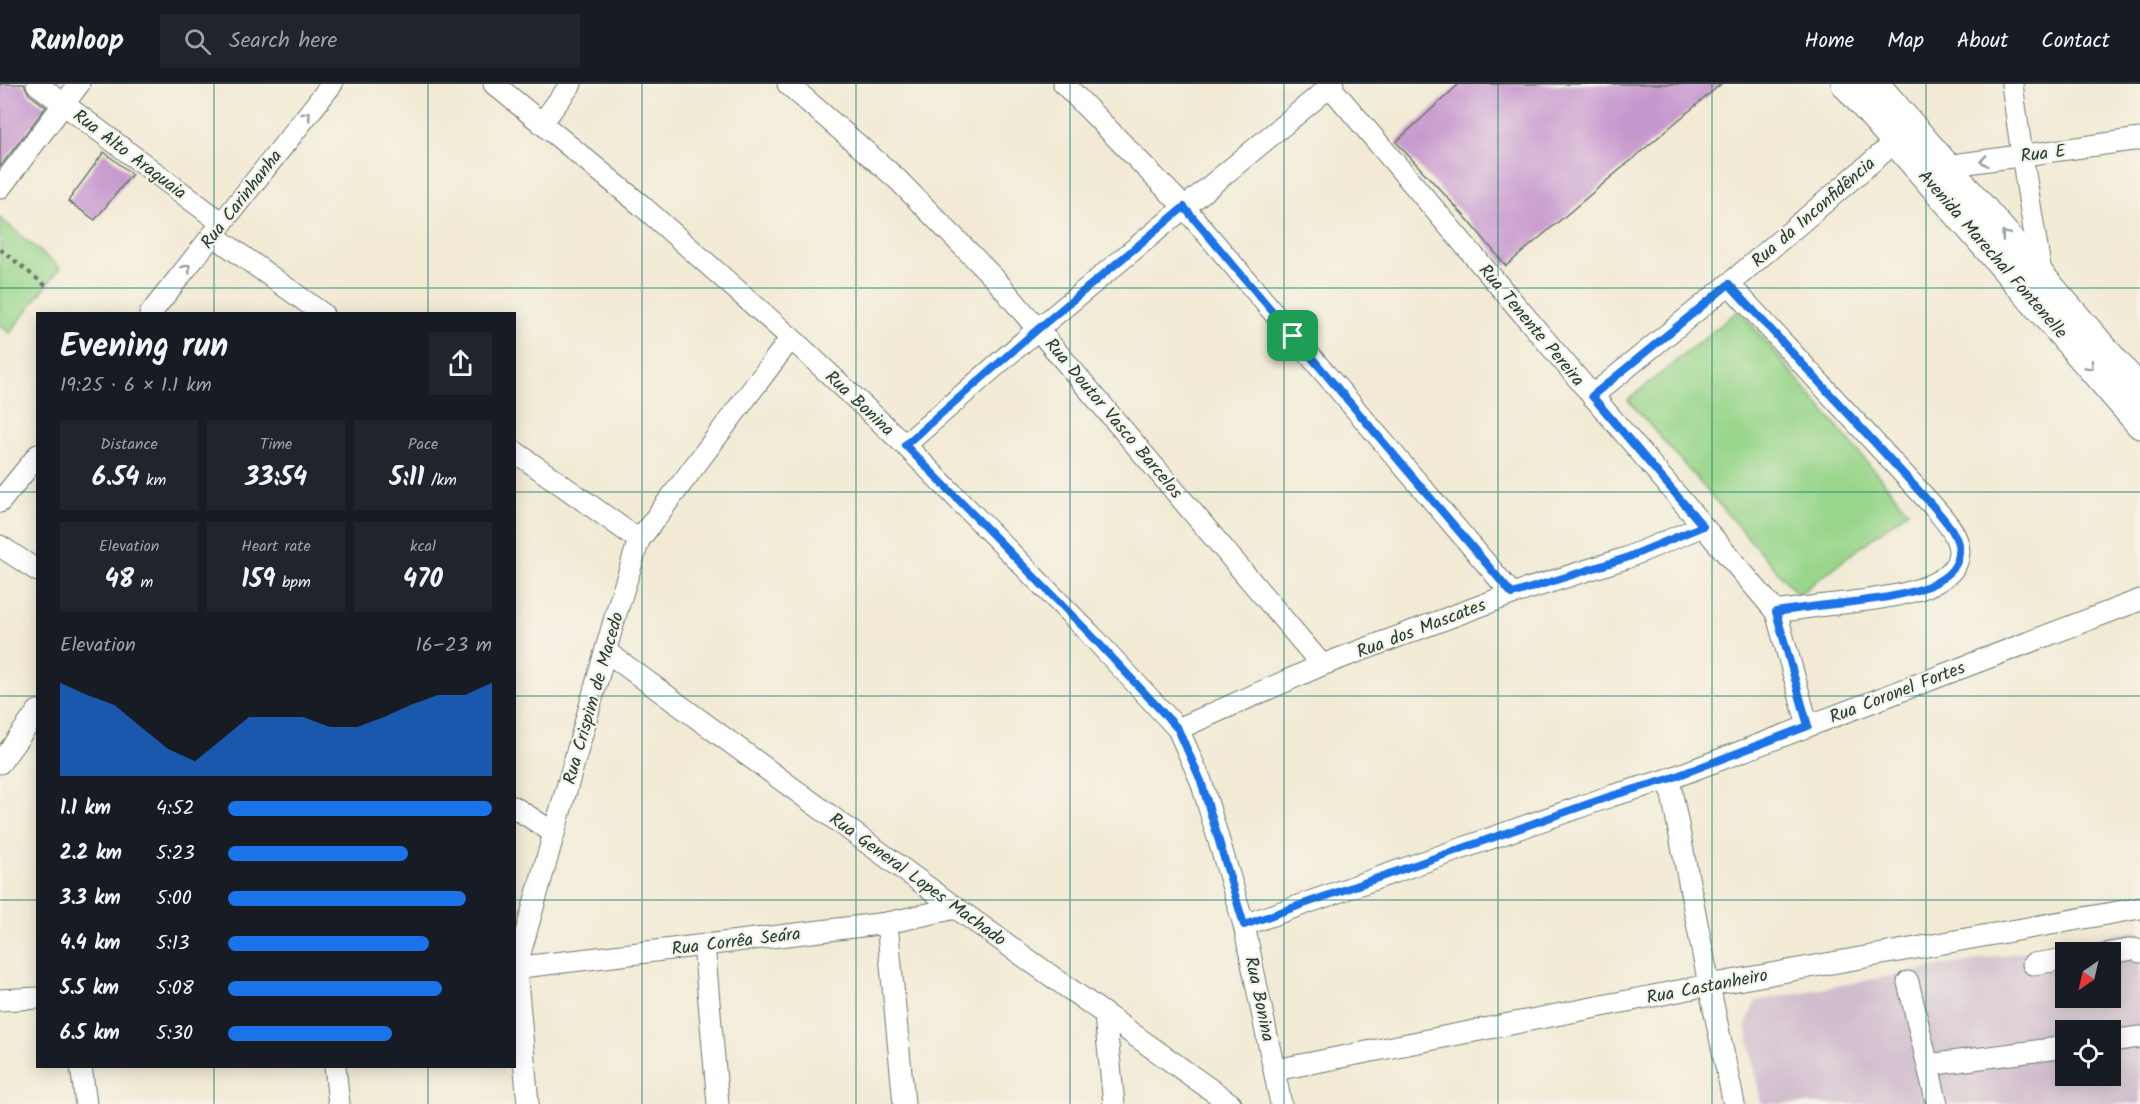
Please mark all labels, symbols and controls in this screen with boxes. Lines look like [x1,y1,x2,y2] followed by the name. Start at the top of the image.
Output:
[160,14,580,68] search box
[30,19,124,64] text: Runloop
[229,24,337,59] text: Search here
[181,25,214,58] icon: search
[1805,25,1854,58] text: Home
[1887,25,1924,58] text: Map
[1957,25,2008,58] text: About
[2041,25,2110,58] text: Contact
[66,103,192,208] street label: Rua Alto Araguaia
[300,110,311,121] one-way arrow
[2019,137,2068,172] street label: Rua E
[194,144,290,256] street label: Rua Carinhanha
[1745,151,1883,276] street label: Rua da Inconfidência
[1979,154,1989,166] one-way arrow
[1910,164,2074,346] street label: Avenida Marechal Fontenelle
[2001,231,2012,242] one-way arrow
[1471,258,1591,394] street label: Rua Tenente Pereira
[179,263,190,274] one-way arrow
[1267,310,1318,361] pin
[1276,319,1309,352] icon: arrive
[60,321,228,374] text: Evening run
[429,332,492,395] button: share
[1037,332,1189,506] street label: Rua Doutor Vasco Barcelos
[2082,359,2093,370] one-way arrow
[818,364,900,444] street label: Rua Bonina
[60,370,212,402] text: 19:25 · 6 × 1.1 km
[100,432,158,457] text: Distance
[260,432,292,457] text: Time
[408,432,438,457] text: Pace
[92,457,139,499] text: 6.54
[245,457,307,499] text: 33:54
[389,457,424,499] text: 5:11
[139,468,166,493] text: km
[424,468,457,493] text: /km
[99,534,159,559] text: Elevation
[241,534,311,559] text: Heart rate
[410,534,436,559] text: kcal
[105,559,134,601] text: 48
[241,559,275,601] text: 159
[403,559,443,601] text: 470
[134,570,153,595] text: m
[275,570,311,595] text: bpm
[1353,591,1491,667] street label: Rua dos Mascates
[556,609,633,788] street label: Rua Crispim de Macedo
[60,630,136,662] text: Elevation
[415,630,492,662] text: 16–23 m
[1825,654,1970,733] street label: Rua Coronel Fortes
[60,793,111,825] text: 1.1 km
[156,793,194,825] text: 4:52
[822,806,1012,955] street label: Rua General Lopes Machado
[60,838,122,870] text: 2.2 km
[156,838,195,870] text: 5:23
[60,883,121,915] text: 3.3 km
[156,883,192,915] text: 5:00
[670,920,802,965] street label: Rua Corrêa Seára
[60,928,120,960] text: 4.4 km
[156,928,189,960] text: 5:13
[2055,942,2121,1008] north arrow
[2055,942,2121,1086] map controls
[1235,954,1282,1045] street label: Rua Bonina
[1644,962,1770,1013] street label: Rua Castanheiro
[60,973,119,1005] text: 5.5 km
[156,973,194,1005] text: 5:08
[60,1018,120,1050] text: 6.5 km
[156,1018,193,1050] text: 5:30
[2055,1020,2121,1086] button: locate

